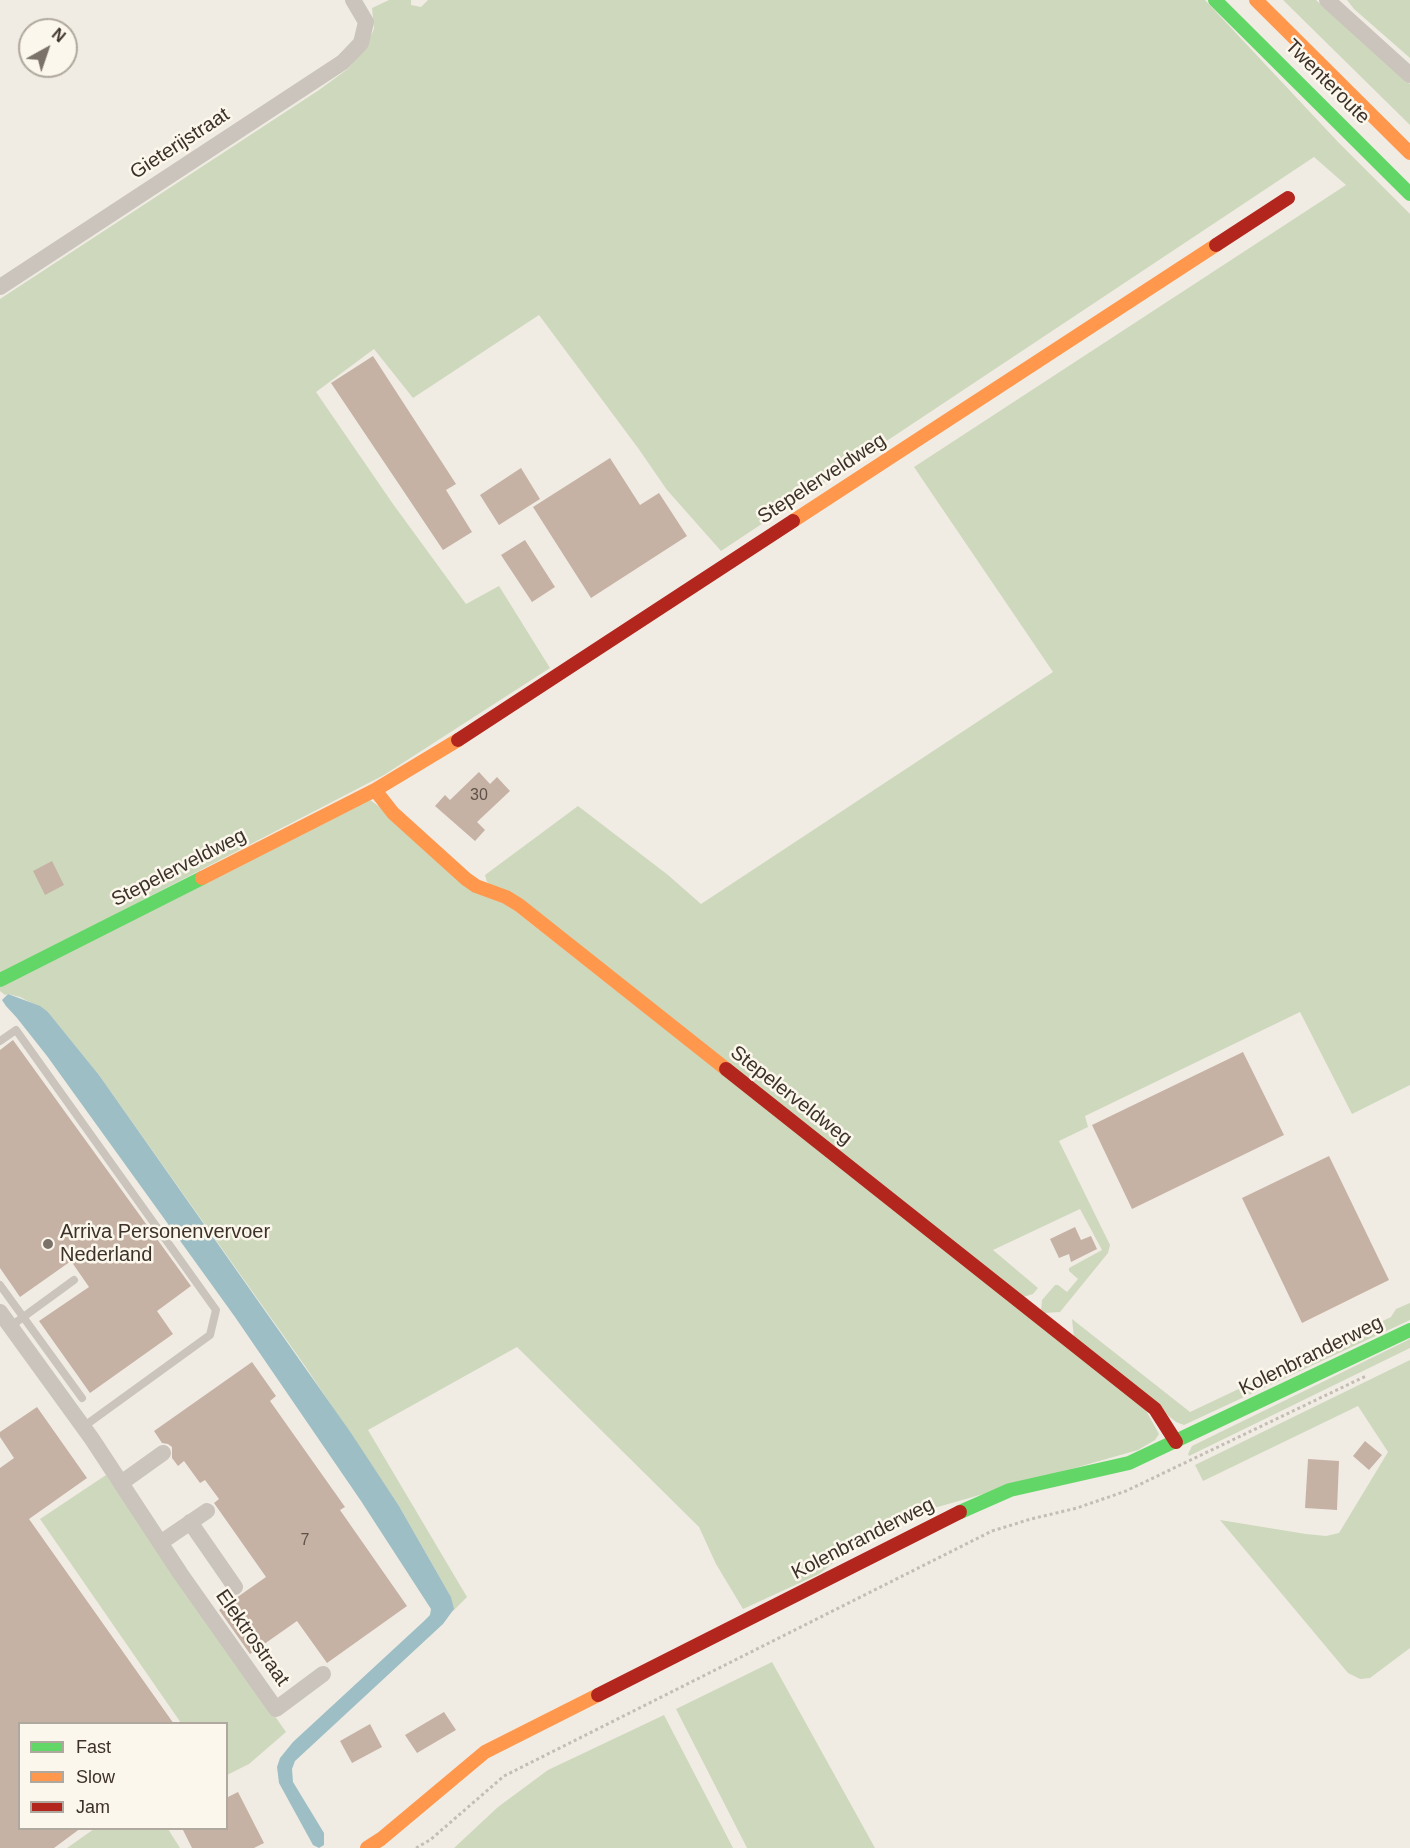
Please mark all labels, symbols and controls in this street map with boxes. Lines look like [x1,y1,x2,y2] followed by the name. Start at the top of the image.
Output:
[18,18,78,78] north arrow
[49,25,68,46] text: N
[1280,35,1374,129] street label: Twenteroute
[126,103,234,185] street label: Gieterijstraat
[753,429,891,529] street label: Stepelerveldweg
[470,786,488,806] house number: 30
[108,824,250,912] street label: Stepelerveldweg
[725,1041,857,1151] street label: Stepelerveldweg
[60,1220,270,1267] place label: Arriva Personenvervoer Nederland
[41,1237,55,1251] marker: Arriva Personenvervoer Nederland
[1235,1311,1387,1401] street label: Kolenbranderweg
[788,1493,938,1585] street label: Kolenbranderweg
[301,1531,309,1551] house number: 7
[210,1585,294,1691] street label: Elektrostraat
[18,1722,228,1830] legend
[76,1737,111,1757] text: Fast
[76,1767,115,1787] text: Slow
[76,1797,110,1817] text: Jam

